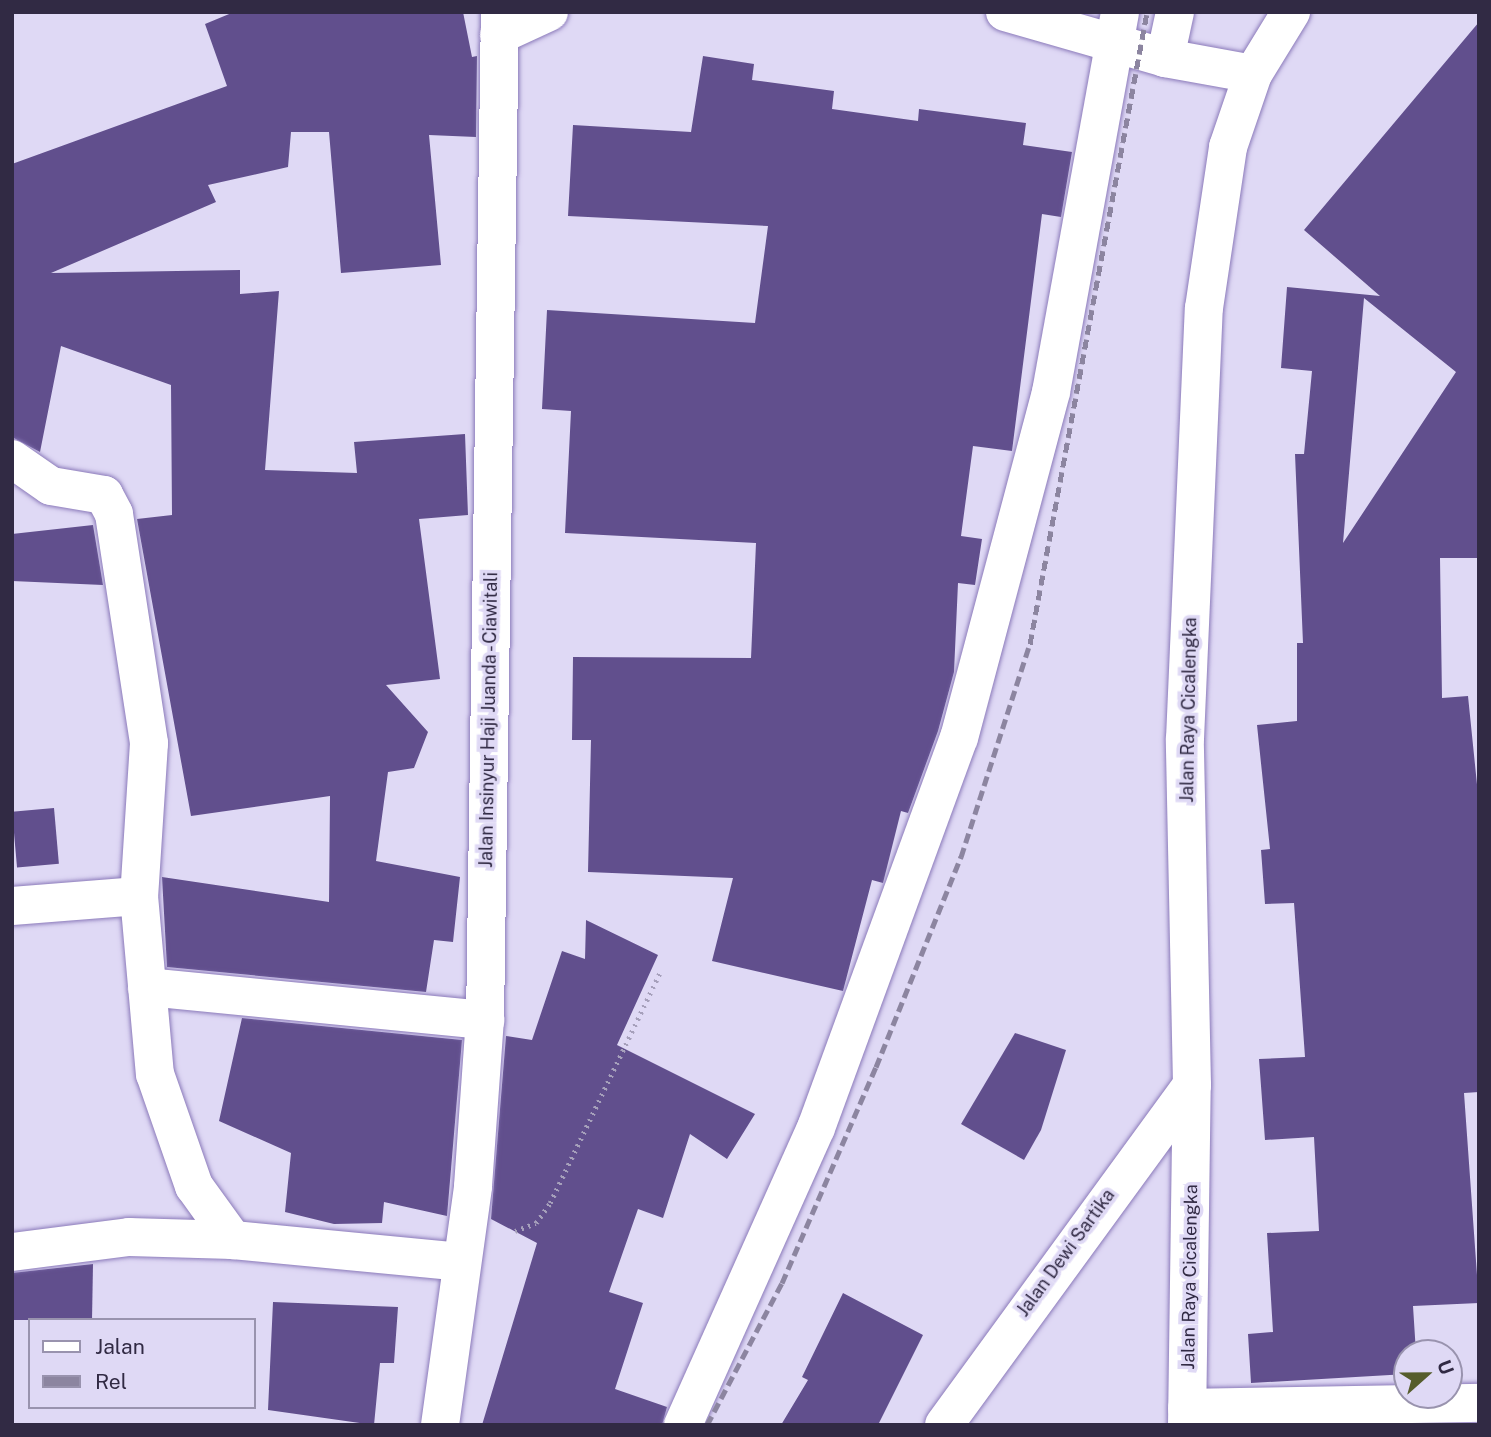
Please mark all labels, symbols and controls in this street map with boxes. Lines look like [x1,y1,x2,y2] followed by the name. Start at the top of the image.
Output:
[476,569,502,871] street label: Jalan Insinyur Haji Juanda - Ciawitali
[1177,617,1201,803] street label: Jalan Raya Cicalengka
[1178,1184,1202,1370] street label: Jalan Raya Cicalengka
[1012,1185,1120,1321] street label: Jalan Dewi Sartika
[28,1318,256,1409] legend
[95,1334,145,1359] text: Jalan
[1393,1339,1463,1409] north arrow
[1433,1357,1458,1378] text: U
[95,1369,127,1394] text: Rel

